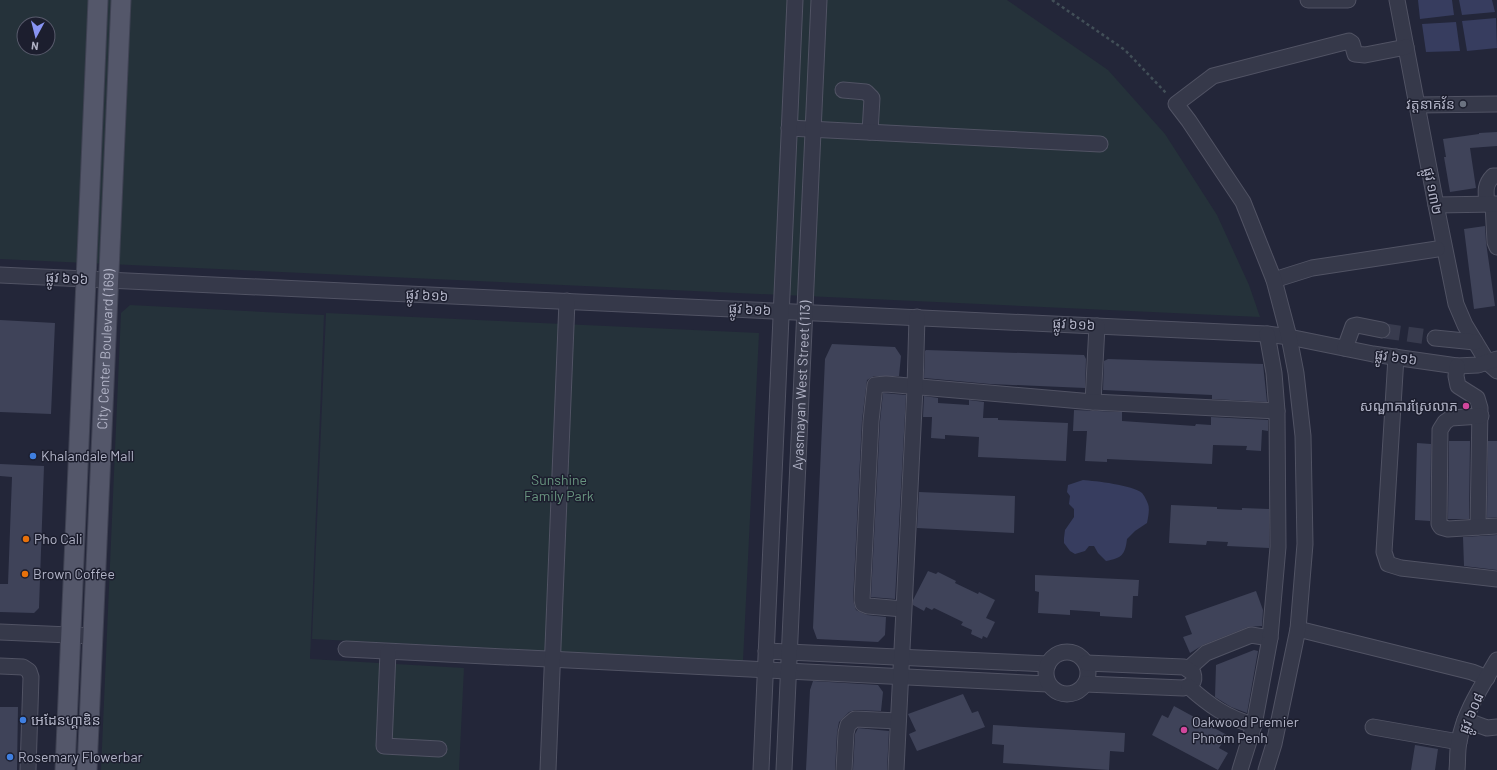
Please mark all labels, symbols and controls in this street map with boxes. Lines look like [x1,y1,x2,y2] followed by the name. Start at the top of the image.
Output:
[16,16,56,56] north arrow
[30,40,39,53] text: N
[1406,95,1455,113] place label: វត្តនាគវ័ន
[1458,99,1468,109] marker: វត្តនាគវ័ន
[1417,166,1446,217] street label: ផ្លូវ ១៣២
[45,268,89,291] street label: ផ្លូវ ៦១៦
[93,268,117,430] street label: City Center Boulevard (169)
[405,285,449,308] street label: ផ្លូវ ៦១៦
[728,299,772,322] street label: ផ្លូវ ៦១៦
[789,300,813,471] street label: Ayasmayan West Street (113)
[1052,314,1096,337] street label: ផ្លូវ ៦១៦
[1373,345,1419,372] street label: ផ្លូវ ៦១៦
[1360,397,1458,415] place label: សណ្ឋាគារស្រែលាភ
[1461,401,1471,411] marker: សណ្ឋាគារស្រែលាភ
[41,447,134,464] place label: Khalandale Mall
[28,451,38,461] marker: Khalandale Mall
[524,471,594,504] park label: Sunshine Family Park
[34,530,83,547] place label: Pho Cali
[21,534,31,544] marker: Pho Cali
[33,565,115,582] place label: Brown Coffee
[20,569,30,579] marker: Brown Coffee
[1454,690,1491,738] street label: ផ្លូវ ៦០៨
[31,711,101,729] place label: អេដែនហ្គាឌិន
[1192,713,1299,746] place label: Oakwood Premier Phnom Penh
[18,715,28,725] marker: អេដែនហ្គាឌិន
[1179,725,1189,735] marker: Oakwood Premier Phnom Penh
[18,748,143,765] place label: Rosemary Flowerbar
[5,752,15,762] marker: Rosemary Flowerbar

